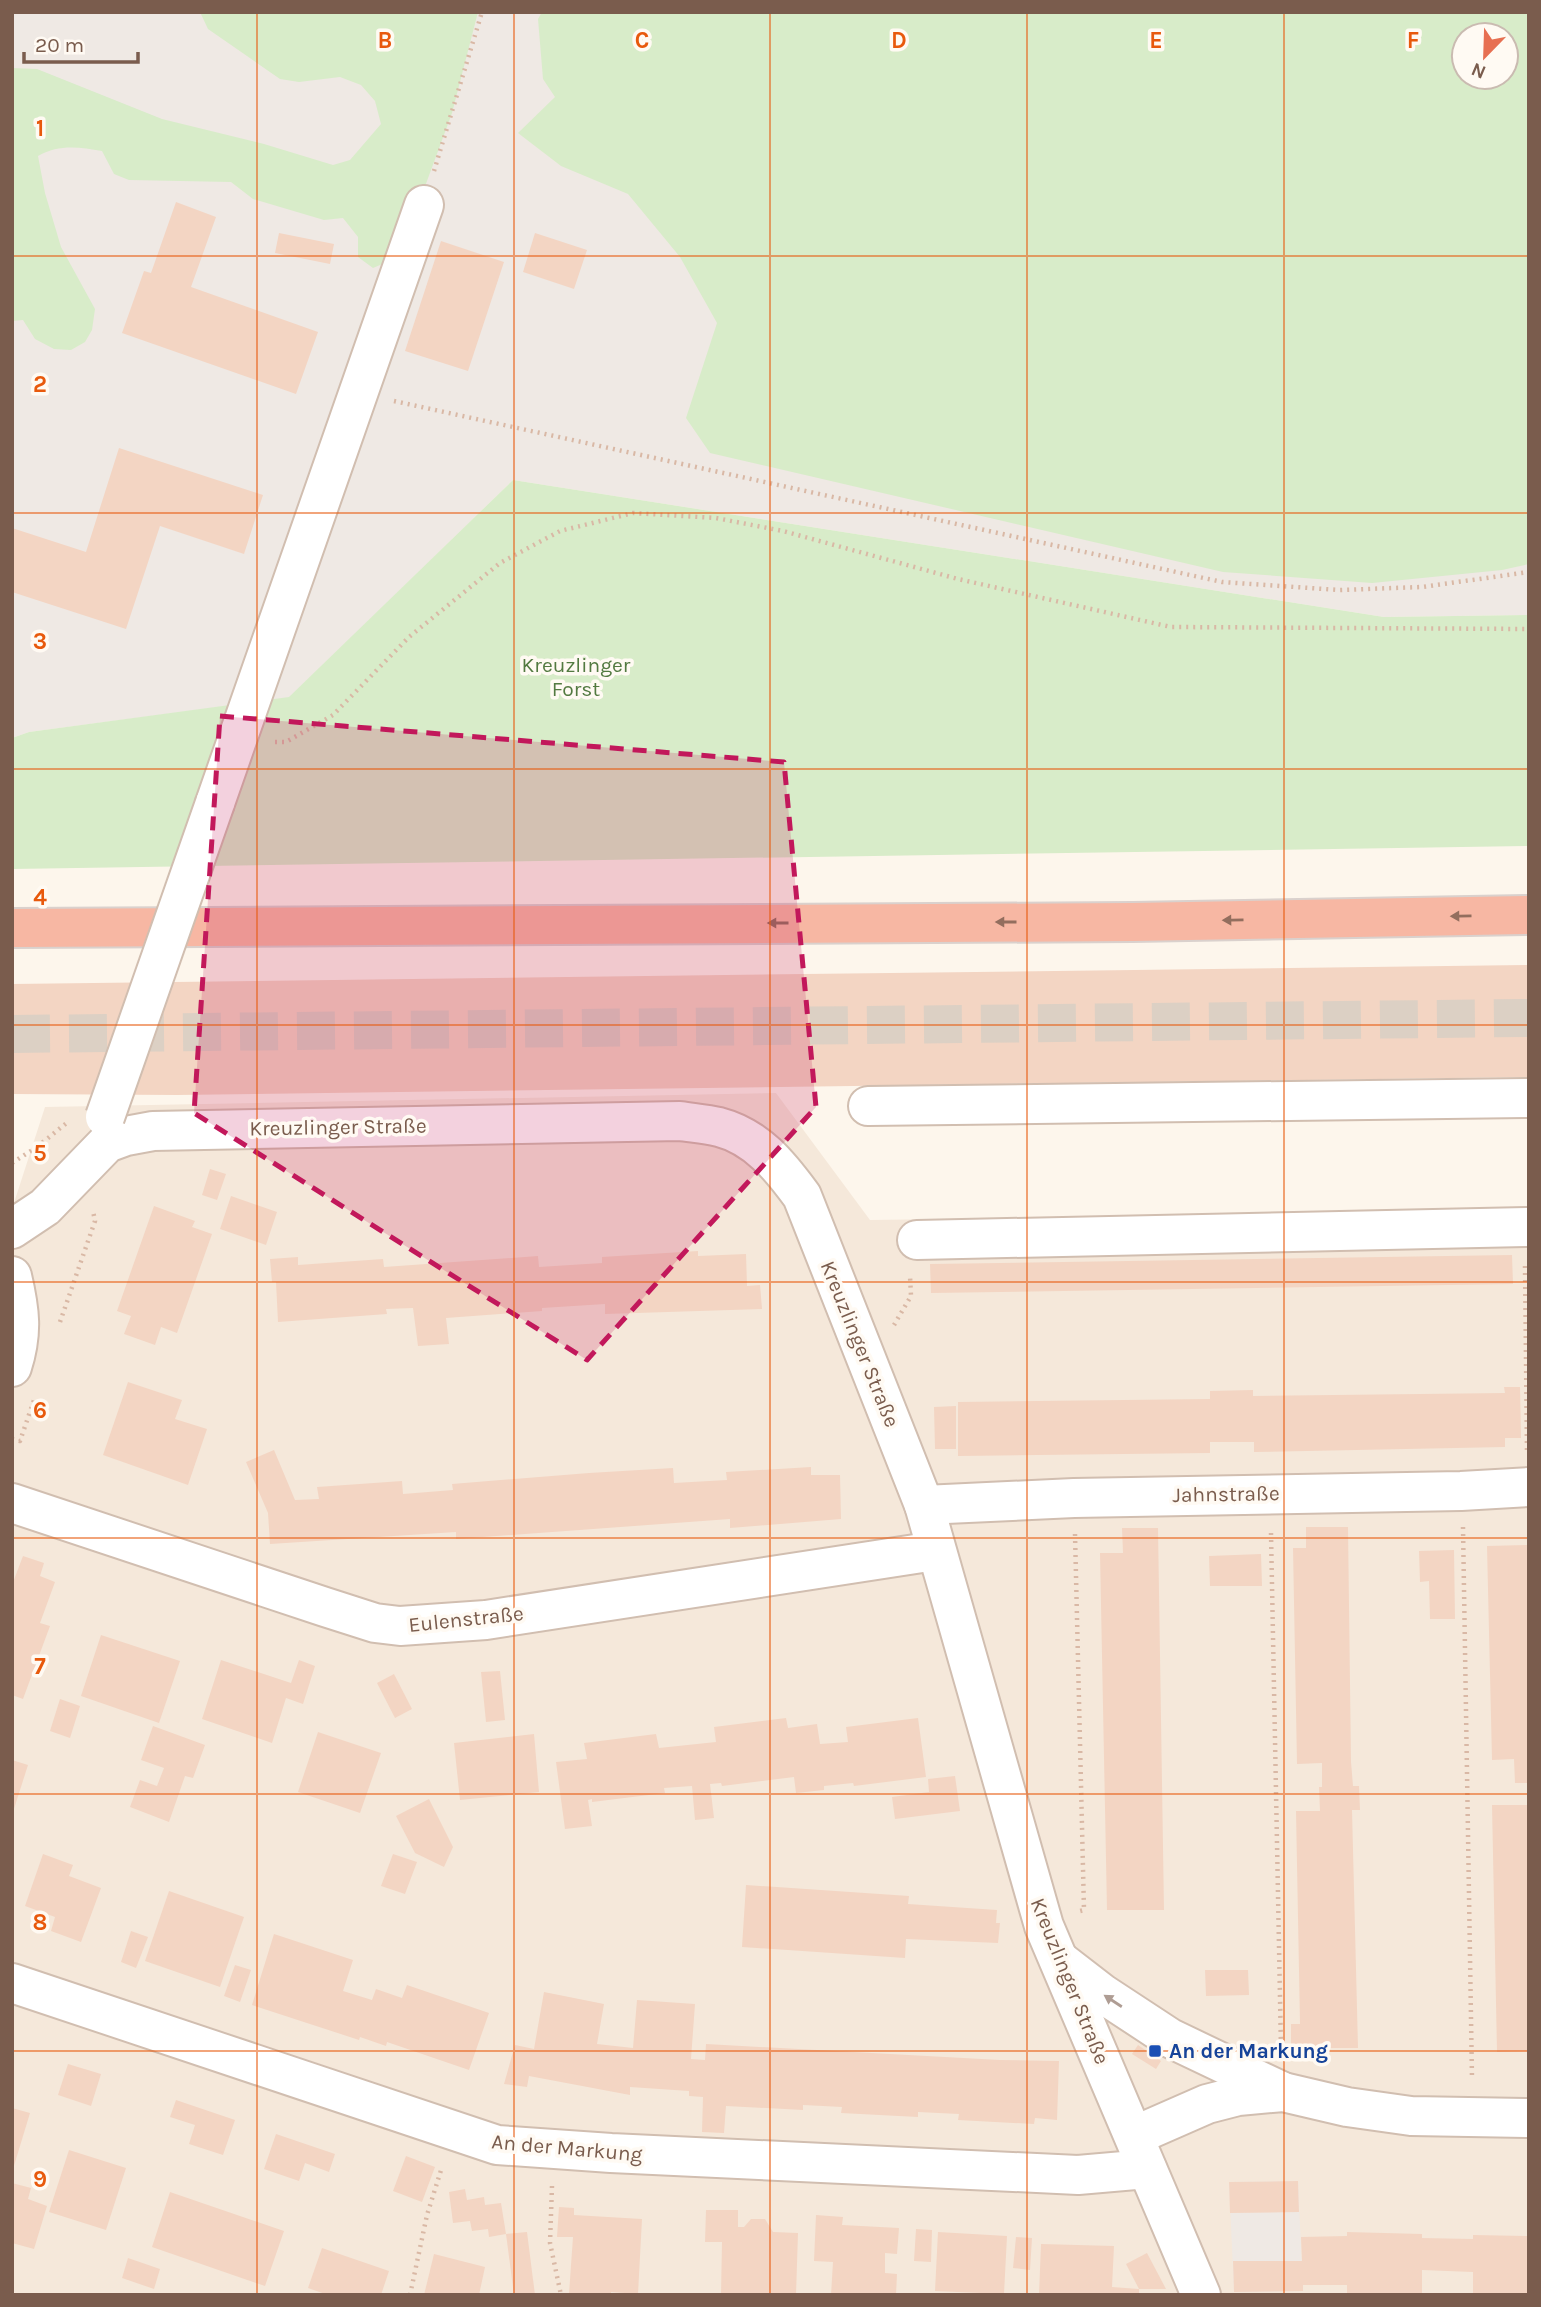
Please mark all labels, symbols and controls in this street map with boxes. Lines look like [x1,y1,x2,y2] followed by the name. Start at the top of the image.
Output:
[24,21,138,65] scale bar
[1450,21,1520,91] north arrow
[378,27,392,54] text: B
[635,27,649,54] text: C
[891,27,907,54] text: D
[1149,27,1163,54] text: E
[1407,27,1419,54] text: F
[35,33,84,57] text: 20 m
[1468,58,1489,84] text: N
[36,115,44,142] text: 1
[33,371,47,398] text: 2
[33,628,47,655] text: 3
[522,653,631,701] park label: Kreuzlinger Forst
[33,884,47,911] text: 4
[1449,910,1471,922] one-way arrow
[1222,914,1244,926] one-way arrow
[994,916,1016,928] one-way arrow
[767,917,789,929] one-way arrow
[249,1113,427,1141] street label: Kreuzlinger Straße
[33,1140,47,1167] text: 5
[816,1257,904,1431] street label: Kreuzlinger Straße
[33,1397,47,1424] text: 6
[1172,1481,1280,1507] street label: Jahnstraße
[407,1601,525,1637] street label: Eulenstraße
[34,1653,46,1680] text: 7
[1026,1894,1114,2068] street label: Kreuzlinger Straße
[33,1909,47,1936] text: 8
[1103,1994,1123,2007] one-way arrow
[1169,2039,1328,2063] place label: An der Markung
[1147,2043,1163,2059] marker: An der Markung
[490,2129,644,2167] street label: An der Markung
[33,2166,47,2193] text: 9

